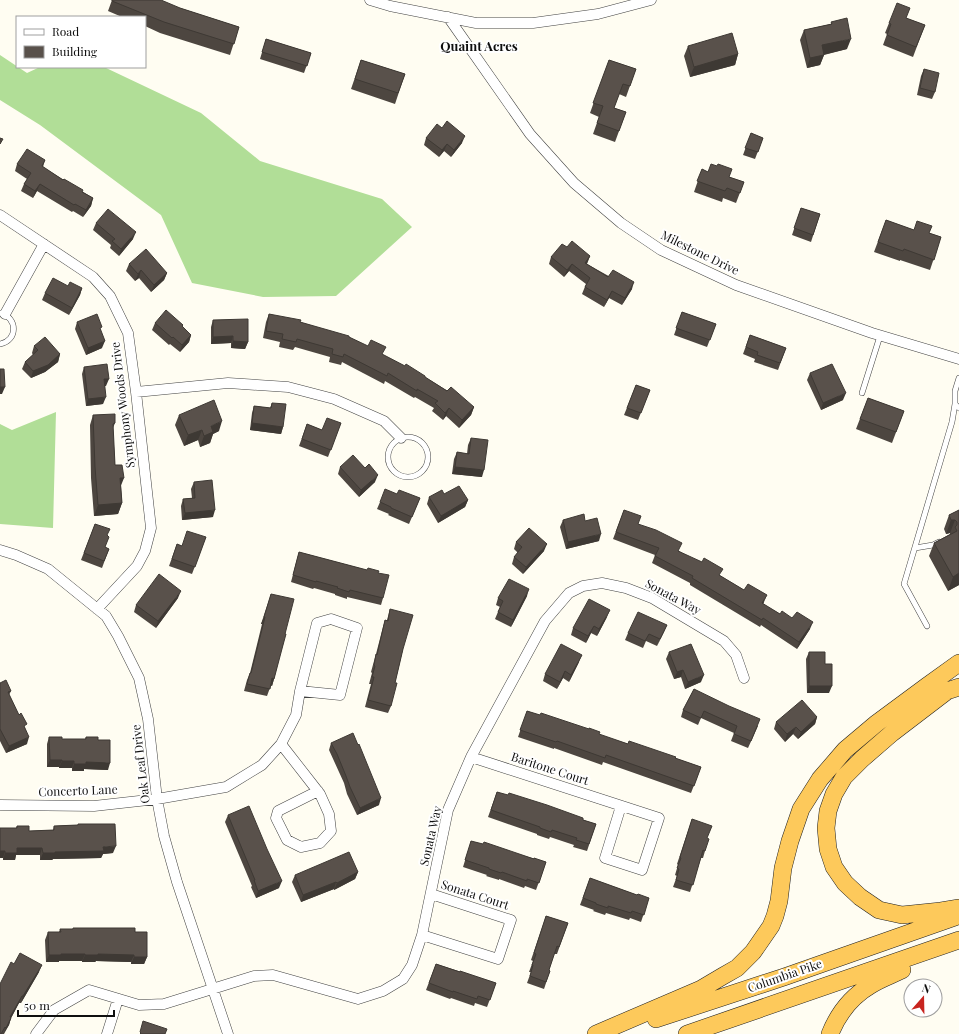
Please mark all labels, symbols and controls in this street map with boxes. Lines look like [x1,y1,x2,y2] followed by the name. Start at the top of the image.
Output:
[16,16,146,68] legend
[52,23,79,39] text: Road
[440,37,518,54] district label: Quaint Acres
[52,43,98,59] text: Building
[659,226,742,278] street label: Milestone Drive
[106,341,138,469] street label: Symphony Woods Drive
[643,575,704,618] street label: Sonata Way
[127,724,153,805] street label: Oak Leaf Drive
[509,748,592,788] street label: Baritone Court
[38,781,118,799] street label: Concerto Lane
[415,804,445,867] street label: Sonata Way
[439,876,512,913] street label: Sonata Court
[745,955,824,995] street label: Columbia Pike
[903,978,943,1018] north arrow
[920,980,933,997] text: N
[18,992,114,1018] scale bar
[24,997,50,1013] text: 50 m

